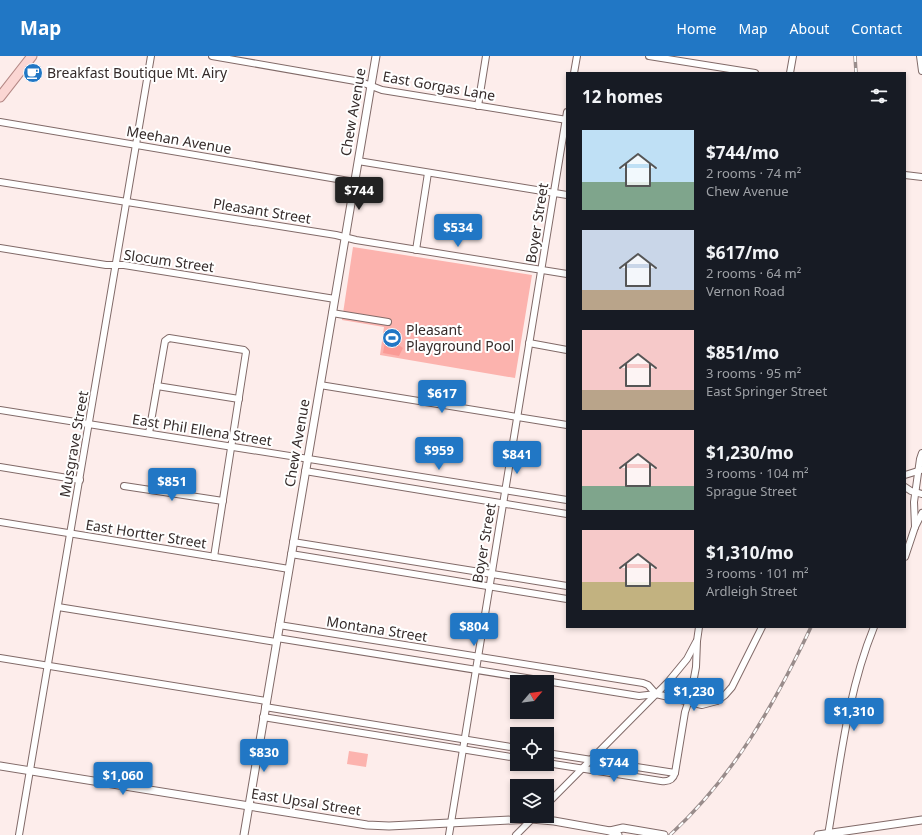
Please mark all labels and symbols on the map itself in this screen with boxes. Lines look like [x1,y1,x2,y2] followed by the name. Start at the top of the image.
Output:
[22,62,44,84] cafe icon: Breakfast Boutique Mt. Airy
[47,63,228,82] place label: Breakfast Boutique Mt. Airy
[335,66,370,157] street label: Chew Avenue
[381,66,497,105] street label: East Gorgas Lane
[125,121,233,158] street label: Meehan Avenue
[335,177,383,211] pin: $744
[521,182,552,264] street label: Boyer Street
[212,193,312,228] street label: Pleasant Street
[434,214,482,248] pin: $534
[123,245,215,276] street label: Slocum Street
[406,320,514,355] place label: Pleasant Playground Pool
[381,327,403,349] sports icon: Pleasant Playground Pool
[418,380,466,414] pin: $617
[55,389,92,499] street label: Musgrave Street
[279,397,314,488] street label: Chew Avenue
[131,409,273,450] street label: East Phil Ellena Street
[415,437,463,471] pin: $959
[493,441,541,475] pin: $841
[148,468,196,502] pin: $851
[467,501,500,584] street label: Boyer Street
[84,515,208,552] street label: East Hortter Street
[325,611,429,646] street label: Montana Street
[450,613,498,647] pin: $804
[510,675,554,719] north arrow
[661,678,727,712] pin: $1,230
[821,698,887,732] pin: $1,310
[240,739,288,773] pin: $830
[590,749,638,783] pin: $744
[90,762,156,796] pin: $1,060
[250,783,362,820] street label: East Upsal Street

